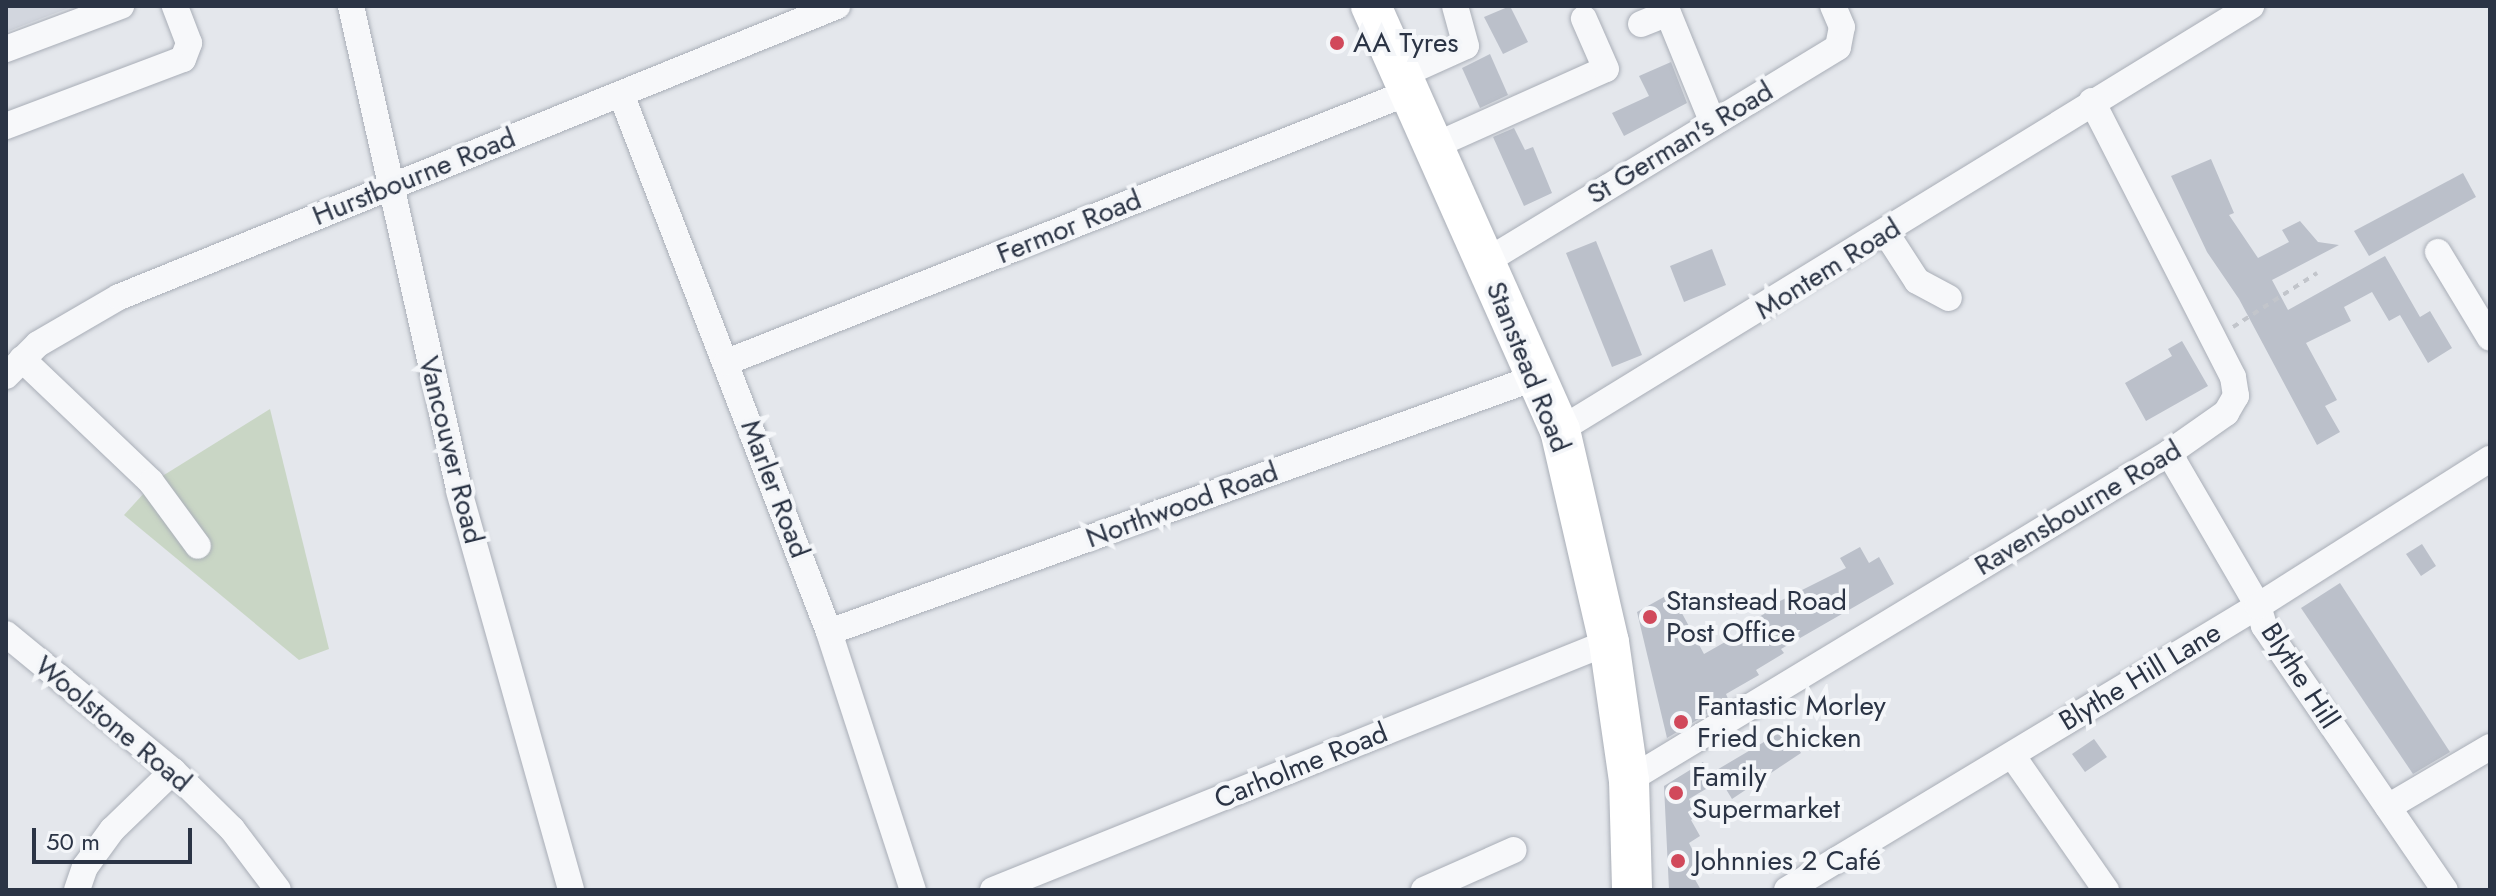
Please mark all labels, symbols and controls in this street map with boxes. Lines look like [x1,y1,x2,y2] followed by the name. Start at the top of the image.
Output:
[1353,26,1459,60] place label: AA Tyres
[1328,34,1346,52] marker: AA Tyres
[1581,74,1779,212] street label: St German's Road
[308,121,520,233] street label: Hurstbourne Road
[992,183,1146,271] street label: Fermor Road
[1749,211,1907,327] street label: Montem Road
[1479,277,1577,457] street label: Stanstead Road
[411,353,491,547] street label: Vancouver Road
[733,415,817,563] street label: Marler Road
[1969,433,2187,583] street label: Ravensbourne Road
[1081,455,1283,555] street label: Northwood Road
[1666,584,1847,650] place label: Stanstead Road Post Office
[1641,608,1659,626] marker: Stanstead Road Post Office
[2053,616,2227,738] street label: Blythe Hill Lane
[2254,617,2346,735] street label: Blythe Hill
[28,649,198,799] street label: Woolstone Road
[1697,689,1886,755] place label: Fantastic Morley Fried Chicken
[1672,713,1690,731] marker: Fantastic Morley Fried Chicken
[1210,716,1392,816] street label: Carholme Road
[1692,760,1840,826] place label: Family Supermarket
[1667,784,1685,802] marker: Family Supermarket
[36,812,196,862] scale bar
[46,824,100,859] text: 50 m
[1694,844,1881,878] place label: Johnnies 2 Café
[1669,852,1687,870] marker: Johnnies 2 Café

